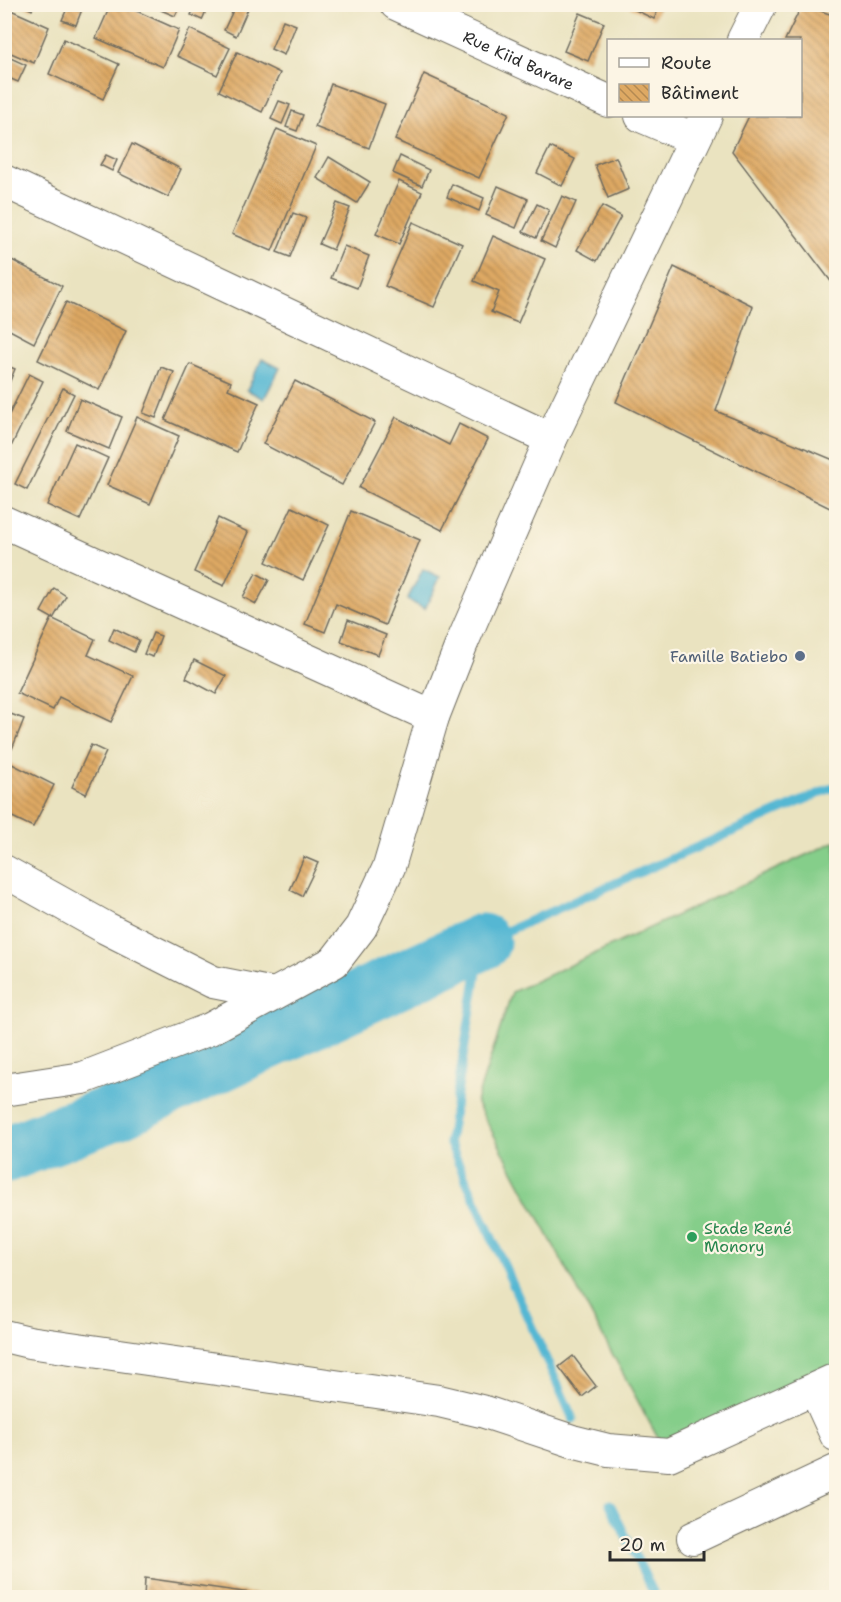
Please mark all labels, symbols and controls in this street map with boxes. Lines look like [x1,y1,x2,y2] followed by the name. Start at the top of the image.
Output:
[460,26,578,95] street label: Rue Kiid Barare
[607,39,802,117] legend
[661,51,712,75] text: Route
[661,81,739,105] text: Bâtiment
[670,646,788,667] place label: Famille Batiebo
[793,649,807,663] marker: Famille Batiebo
[704,1218,792,1257] place label: Stade René Monory
[685,1230,699,1244] marker: Stade René Monory
[610,1524,704,1562] scale bar
[619,1533,665,1557] text: 20 m

